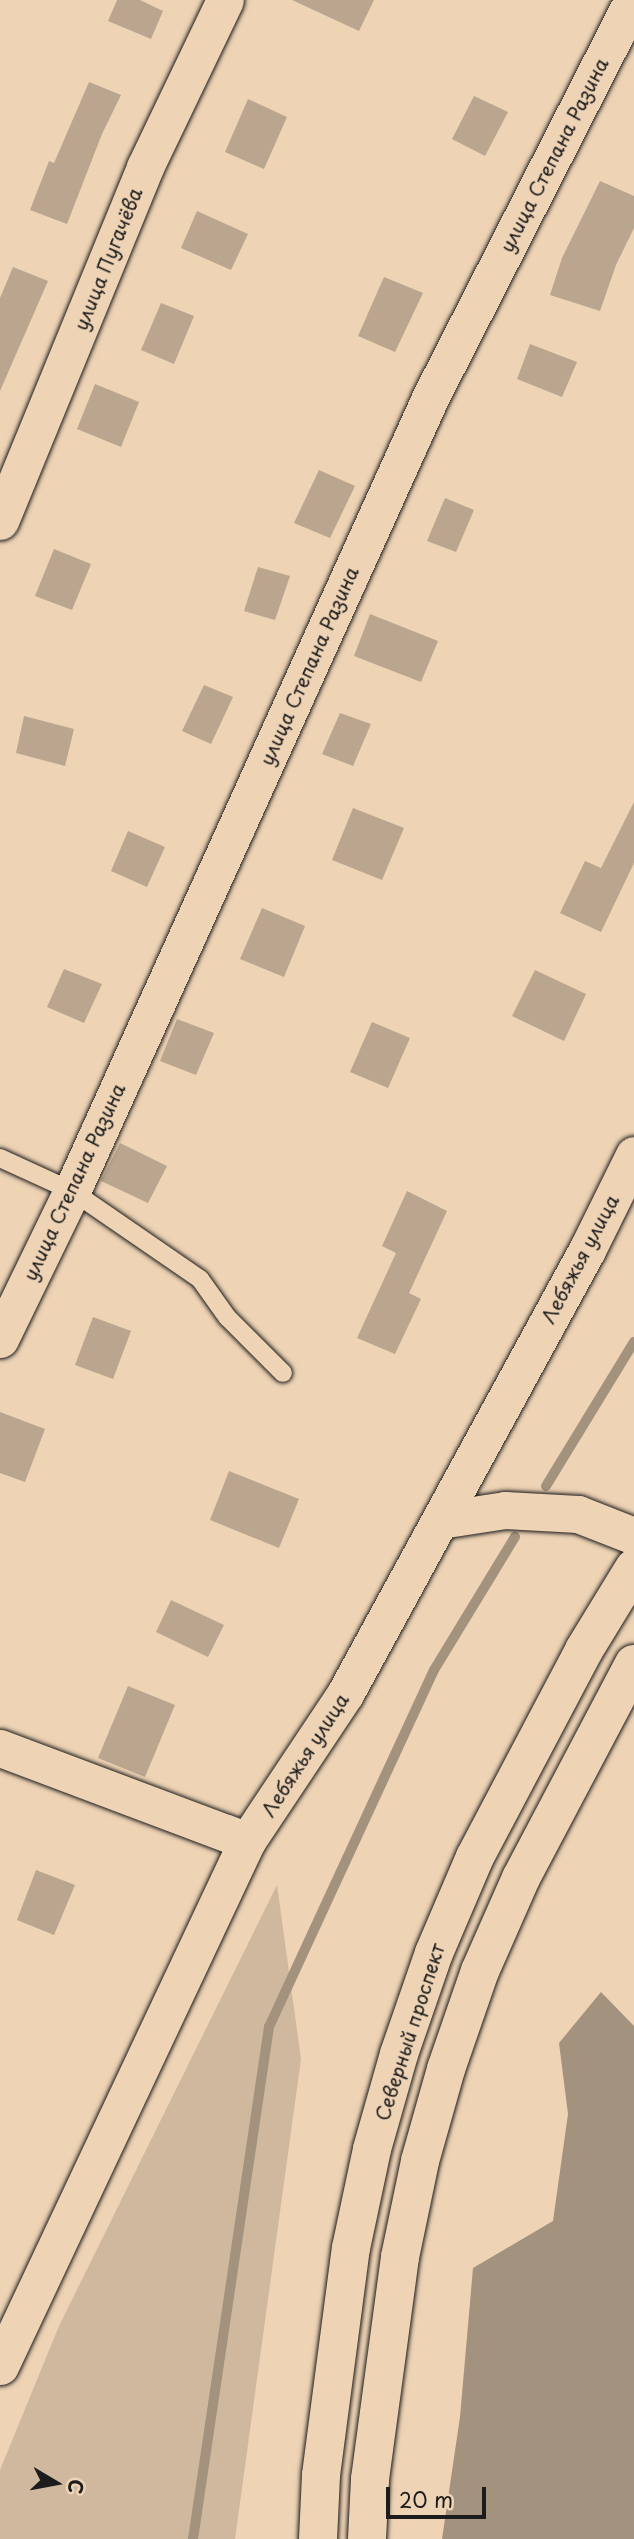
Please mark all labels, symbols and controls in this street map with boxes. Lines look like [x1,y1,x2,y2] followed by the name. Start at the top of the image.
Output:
[495,54,613,256] street label: улица Степана Разина
[69,184,147,334] street label: улица Пугачёва
[255,563,363,769] street label: улица Степана Разина
[18,1079,130,1285] street label: улица Степана Разина
[536,1190,624,1328] street label: Лебяжья улица
[256,1688,354,1822] street label: Лебяжья улица
[370,1940,450,2124] street label: Северный проспект
[21,2448,91,2518] north arrow
[389,2472,489,2516] scale bar
[62,2477,92,2496] text: С
[399,2483,453,2515] text: 20 m

